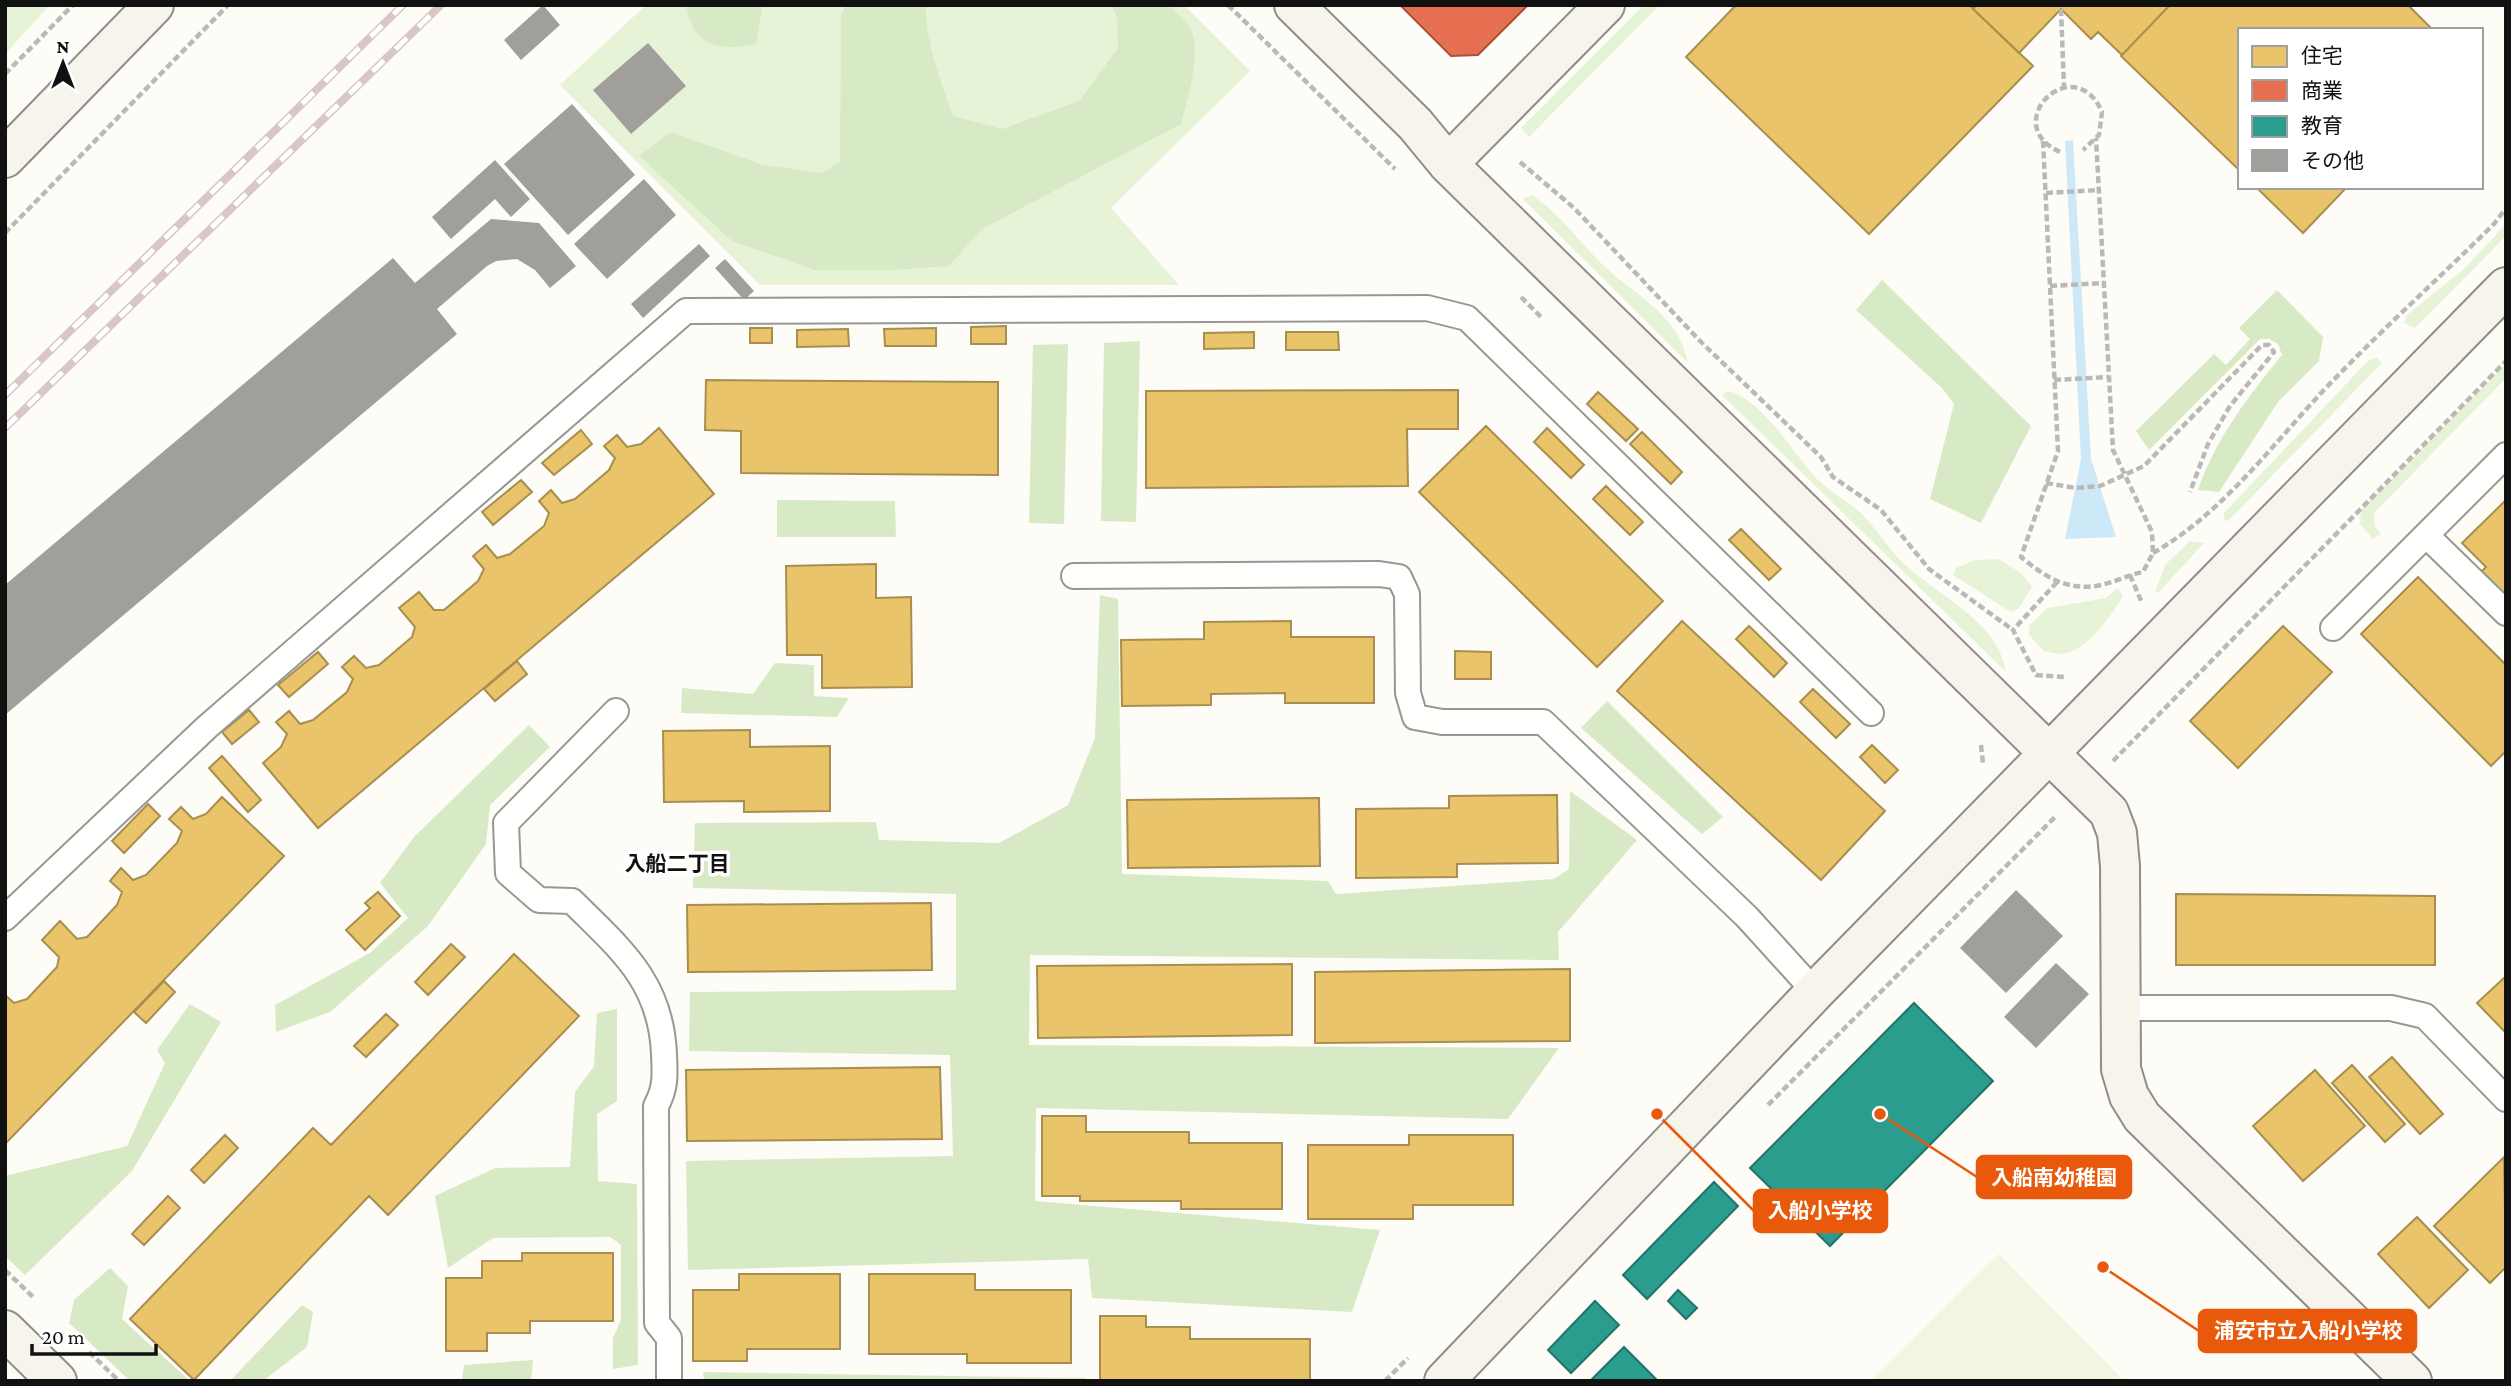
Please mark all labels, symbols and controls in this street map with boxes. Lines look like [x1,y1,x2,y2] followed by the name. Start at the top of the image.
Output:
[28,28,98,98] north arrow
[2238,28,2483,189] legend
[57,36,70,57] text: N
[2301,44,2343,68] text: 住宅
[2301,79,2343,103] text: 商業
[2301,114,2343,138] text: 教育
[2301,149,2364,173] text: その他
[625,852,730,876] district label: 入船二丁目
[1977,1156,2131,1198] callout: 入船南幼稚園
[1991,1166,2117,1190] text: 入船南幼稚園
[1754,1190,1887,1232] callout: 入船小学校
[1768,1199,1873,1223] text: 入船小学校
[2199,1310,2416,1352] callout: 浦安市立入船小学校
[32,1312,156,1356] scale bar
[2214,1319,2403,1343] text: 浦安市立入船小学校
[42,1325,85,1349] text: 20 m

